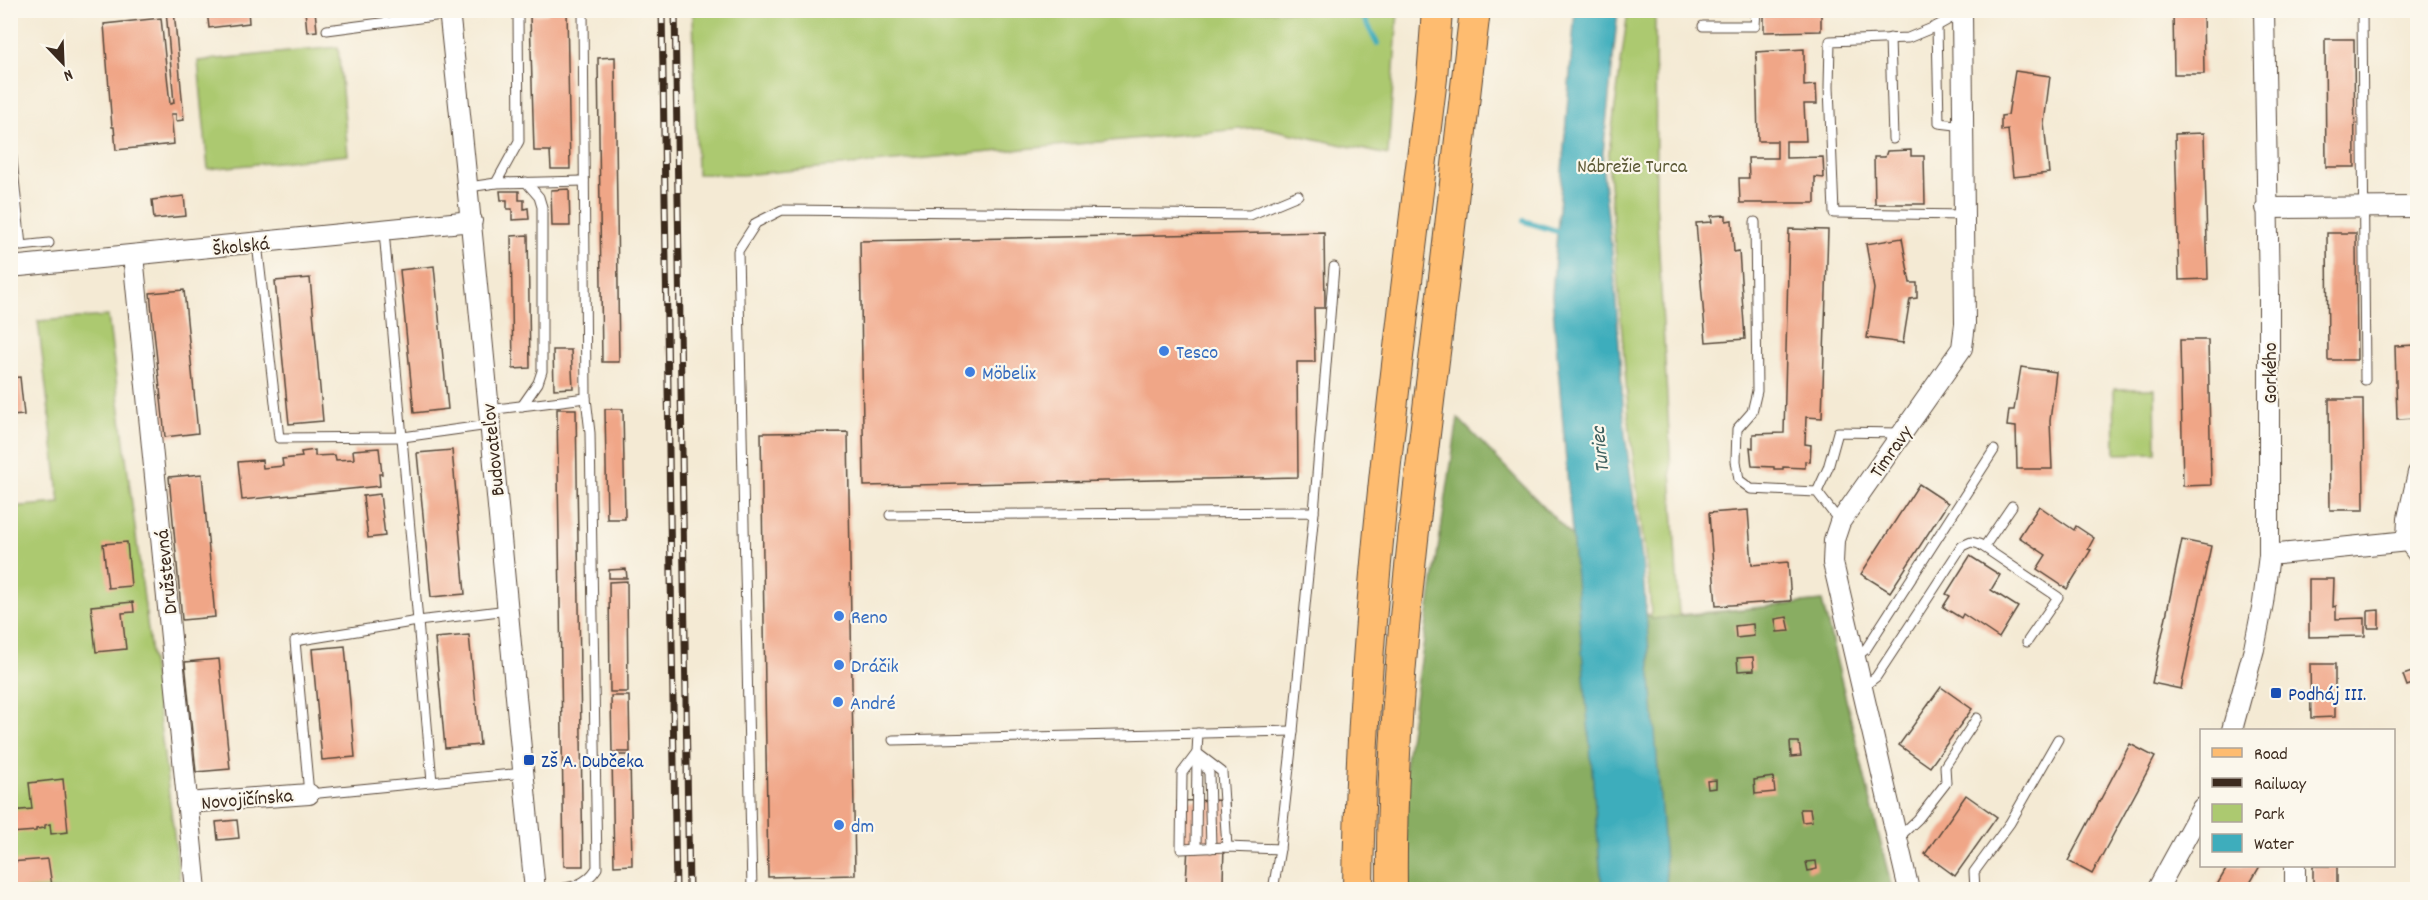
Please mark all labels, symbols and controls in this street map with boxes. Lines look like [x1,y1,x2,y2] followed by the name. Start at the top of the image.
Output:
[33,33,93,93] north arrow
[60,62,76,87] text: N
[1577,154,1688,182] park label: Nábrežie Turca
[212,231,271,265] street label: Školská
[1176,340,1218,368] place label: Tesco
[2258,342,2286,404] street label: Gorkého
[1157,344,1171,358] marker: Tesco
[982,361,1037,389] place label: Möbelix
[963,365,977,379] marker: Möbelix
[476,401,514,497] street label: Budovateľov
[1864,420,1921,485] street label: Timravy
[1584,423,1619,475] water label: Turiec
[150,528,186,616] street label: Družstevná
[851,605,888,633] place label: Reno
[832,609,846,623] marker: Reno
[851,654,899,682] place label: Dráčik
[832,658,846,672] marker: Dráčik
[2288,682,2366,710] place label: Podháj III.
[2269,686,2283,700] marker: Podháj III.
[850,691,896,719] place label: André
[831,695,845,709] marker: André
[2200,729,2395,867] legend
[2254,743,2288,768] text: Road
[541,749,644,777] place label: ZŠ A. Dubčeka
[522,753,536,767] marker: ZŠ A. Dubčeka
[2254,773,2307,798] text: Railway
[200,783,295,819] street label: Novojičínska
[2254,803,2285,828] text: Park
[851,814,874,842] place label: dm
[832,818,846,832] marker: dm
[2254,833,2294,858] text: Water

